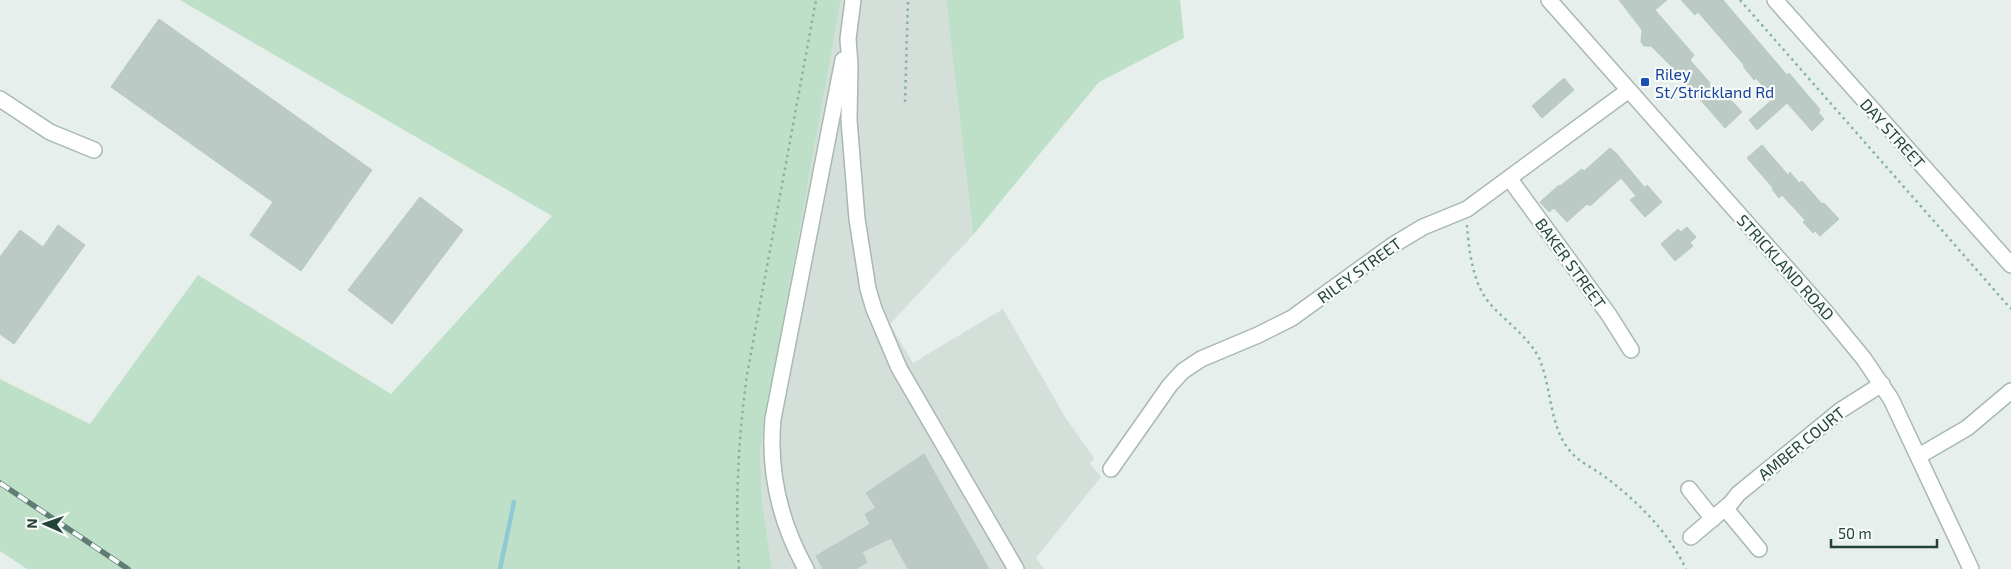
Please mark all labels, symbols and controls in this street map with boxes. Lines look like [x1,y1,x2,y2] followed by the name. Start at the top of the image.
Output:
[1655,64,1774,101] place label: Riley St/Strickland Rd
[1639,76,1651,88] marker: Riley St/Strickland Rd
[1857,94,1929,172] street label: DAY STREET
[1734,210,1838,324] street label: STRICKLAND ROAD
[1532,214,1610,312] street label: BAKER STREET
[1313,233,1405,307] street label: RILEY STREET
[1754,402,1848,484] street label: AMBER COURT
[20,499,70,549] north arrow
[1831,516,1937,548] scale bar
[23,518,40,529] text: N
[1838,524,1872,542] text: 50 m

